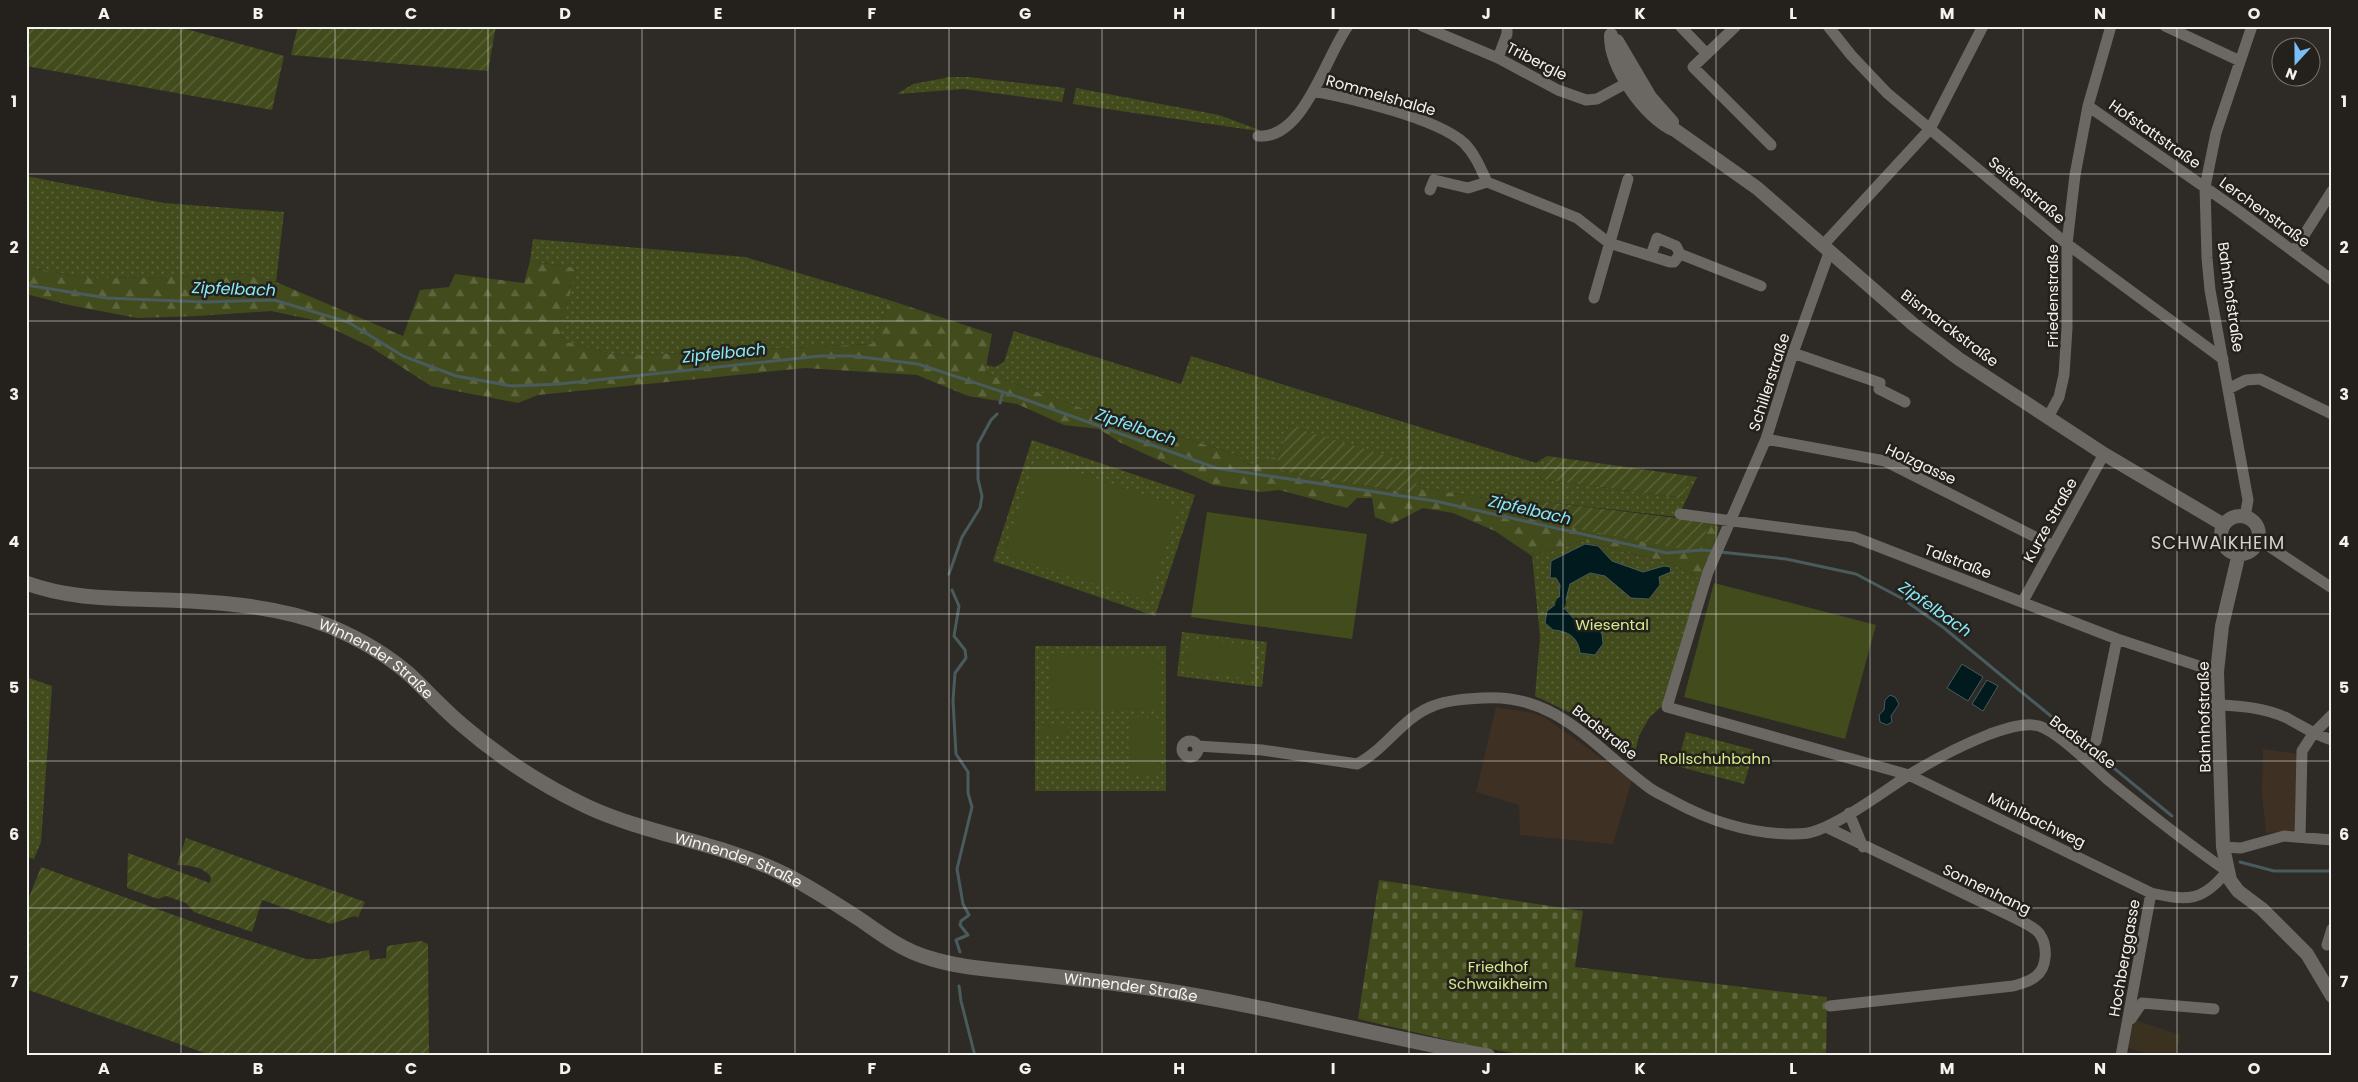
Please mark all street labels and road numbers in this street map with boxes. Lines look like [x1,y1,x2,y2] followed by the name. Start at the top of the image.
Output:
[1503,37,1571,85] street label: Tribergle
[1324,69,1438,121] street label: Rommelshalde
[2105,94,2205,174] street label: Hofstattstraße
[1984,152,2070,228] street label: Seitenstraße
[2215,172,2315,252] street label: Lerchenstraße
[2213,240,2249,354] street label: Bahnhofstraße
[2042,244,2063,348] street label: Friedenstraße
[1897,284,2003,372] street label: Bismarckstraße
[1743,330,1795,434] street label: Schillerstraße
[1882,438,1960,490] street label: Holzgasse
[2018,474,2082,566] street label: Kurze Straße
[1921,539,1995,583] street label: Talstraße
[316,613,439,703] street label: Winnender Straße
[2193,661,2215,773] street label: Bahnhofstraße
[1568,700,1642,764] street label: Badstraße
[2046,710,2120,774] street label: Badstraße
[1985,787,2089,853] street label: Mühlbachweg
[672,826,806,892] street label: Winnender Straße
[1939,859,2035,919] street label: Sonnenhang
[2103,898,2145,1018] street label: Hochberggasse
[1063,967,1200,1006] street label: Winnender Straße

